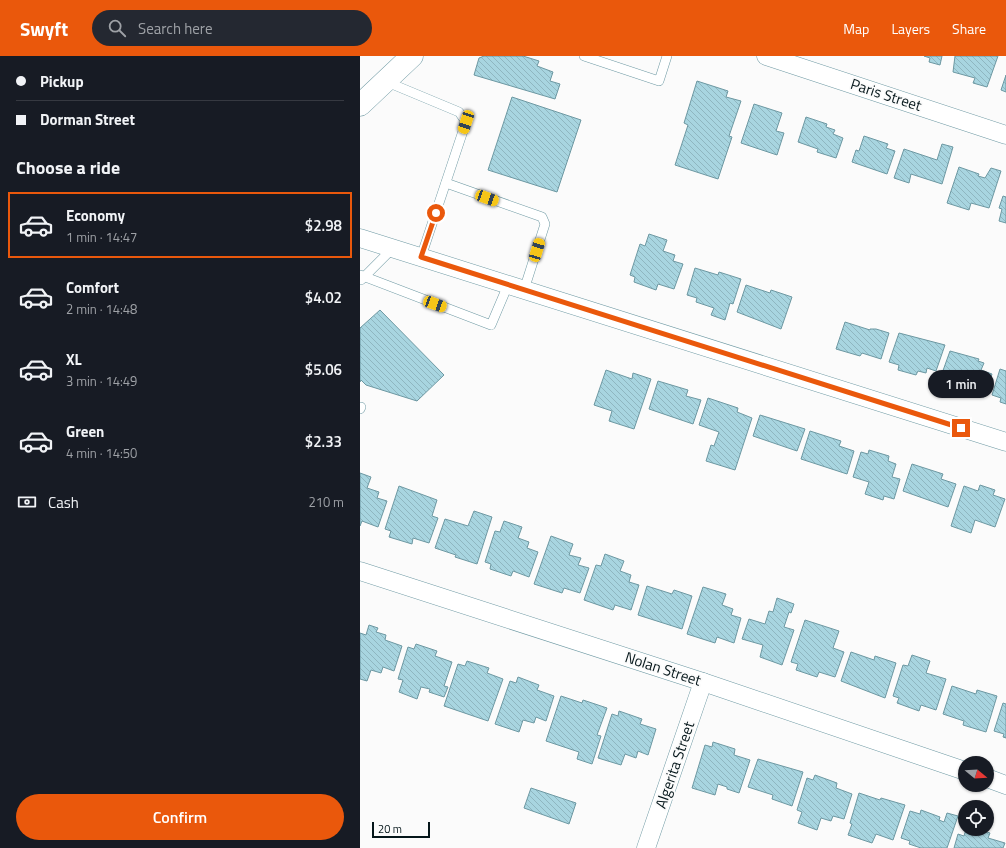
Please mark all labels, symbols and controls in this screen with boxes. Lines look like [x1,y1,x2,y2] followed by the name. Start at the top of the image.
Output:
[92,10,372,46] search box
[20,14,68,43] text: Swyft
[106,17,128,39] icon: search
[138,17,212,40] text: Search here
[843,18,869,39] text: Map
[891,18,930,39] text: Layers
[952,18,986,39] text: Share
[40,70,84,93] text: Pickup
[848,72,925,117] street label: Paris Street
[40,108,135,131] text: Dorman Street
[457,109,475,135] car
[16,154,120,181] text: Choose a ride
[474,188,500,208] car
[66,204,125,227] text: Economy
[427,204,445,222] route start
[18,207,54,243] icon: car
[305,214,342,237] text: $2.98
[66,227,137,247] text: 1 min · 14:47
[528,237,546,263] car
[66,276,119,299] text: Comfort
[18,279,54,315] icon: car
[305,286,342,309] text: $4.02
[422,294,448,314] car
[66,299,137,319] text: 2 min · 14:48
[66,348,82,371] text: XL
[18,351,54,387] icon: car
[305,358,342,381] text: $5.06
[928,370,994,398] callout: 1 min
[66,371,137,391] text: 3 min · 14:49
[945,374,977,394] text: 1 min
[952,419,970,437] route end
[66,420,104,443] text: Green
[18,423,54,459] icon: car
[305,430,342,453] text: $2.33
[66,443,137,463] text: 4 min · 14:50
[16,491,38,513] icon: cash
[48,491,79,514] text: Cash
[308,492,344,512] text: 210 m
[622,645,705,692] street label: Nolan Street
[649,717,700,812] street label: Algerita Street
[958,756,994,792] north arrow
[958,756,994,836] map controls
[16,794,344,840] button: Confirm
[958,800,994,836] button: locate
[372,820,430,839] scale bar
[378,821,402,837] text: 20 m

